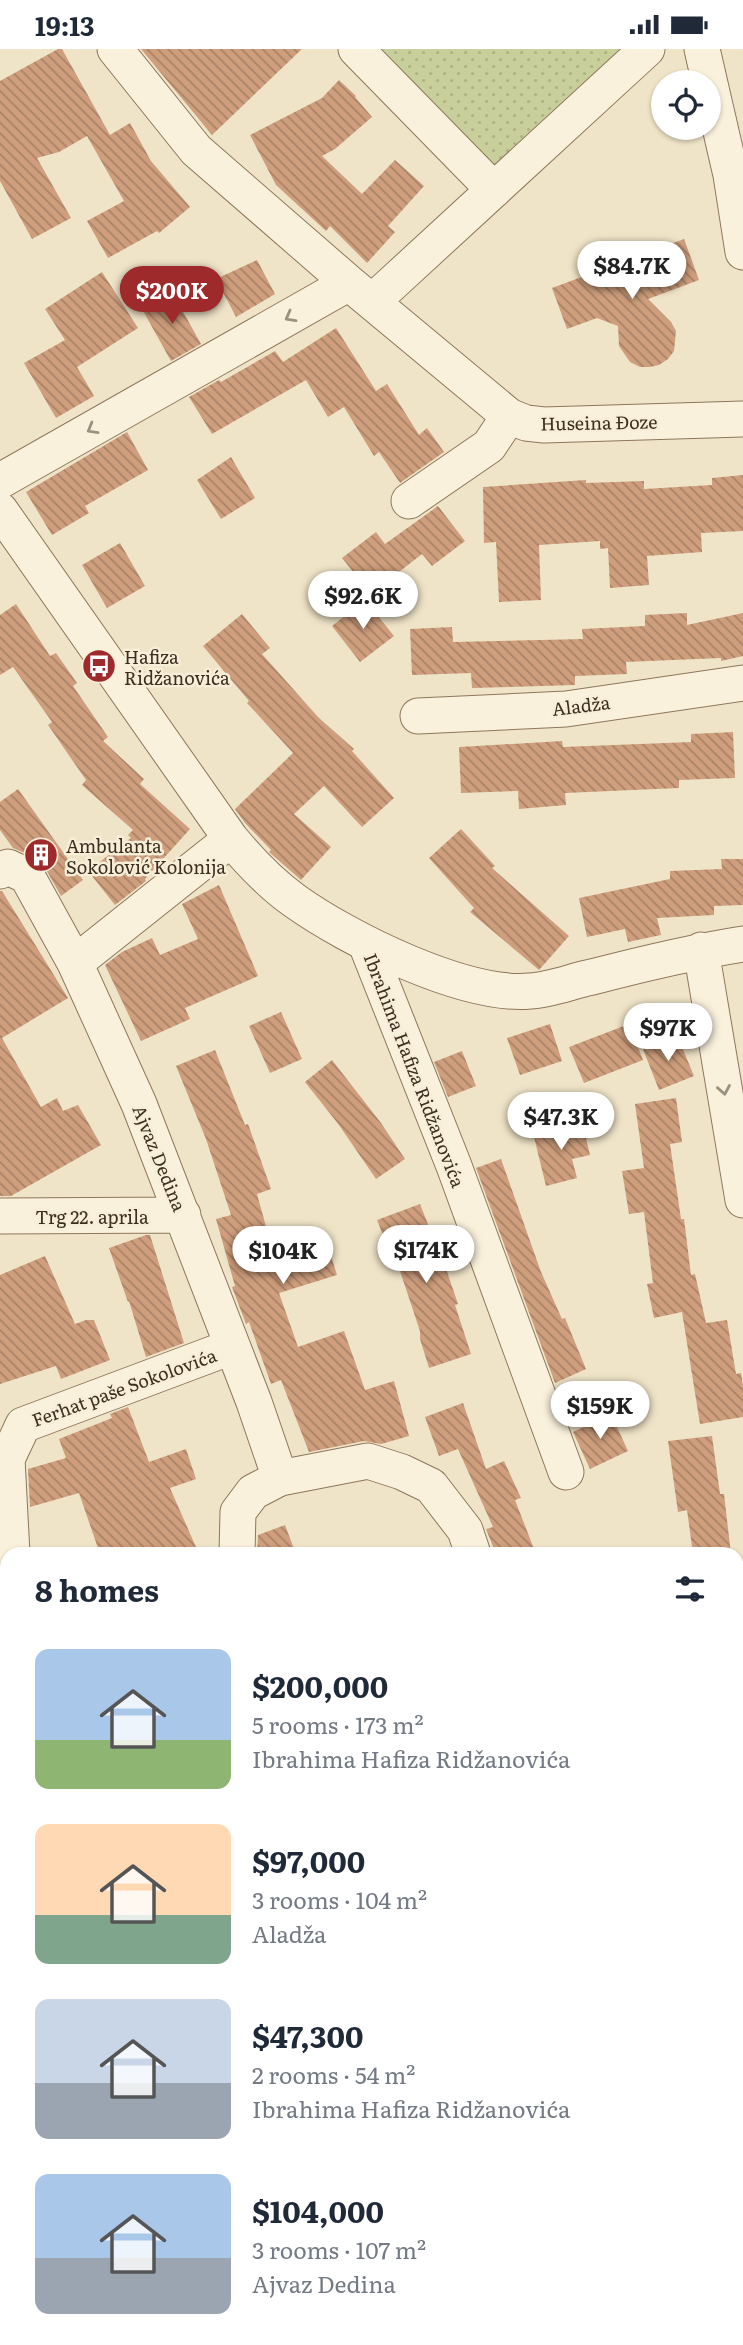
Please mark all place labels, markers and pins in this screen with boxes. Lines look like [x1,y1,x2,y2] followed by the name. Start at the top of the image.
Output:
[575,241,689,301] pin: $84.7K
[123,267,221,326] pin: $200K
[306,571,420,631] pin: $92.6K
[124,643,230,691] place label: Hafiza Ridžanovića
[80,647,118,685] bus stop icon: Hafiza Ridžanovića
[66,832,226,880] place label: Ambulanta Sokolović Kolonija
[22,836,60,874] building icon: Ambulanta Sokolović Kolonija
[627,1003,709,1063] pin: $97K
[504,1093,618,1152] pin: $47.3K
[377,1225,475,1285] pin: $174K
[234,1227,332,1286] pin: $104K
[551,1381,649,1441] pin: $159K

